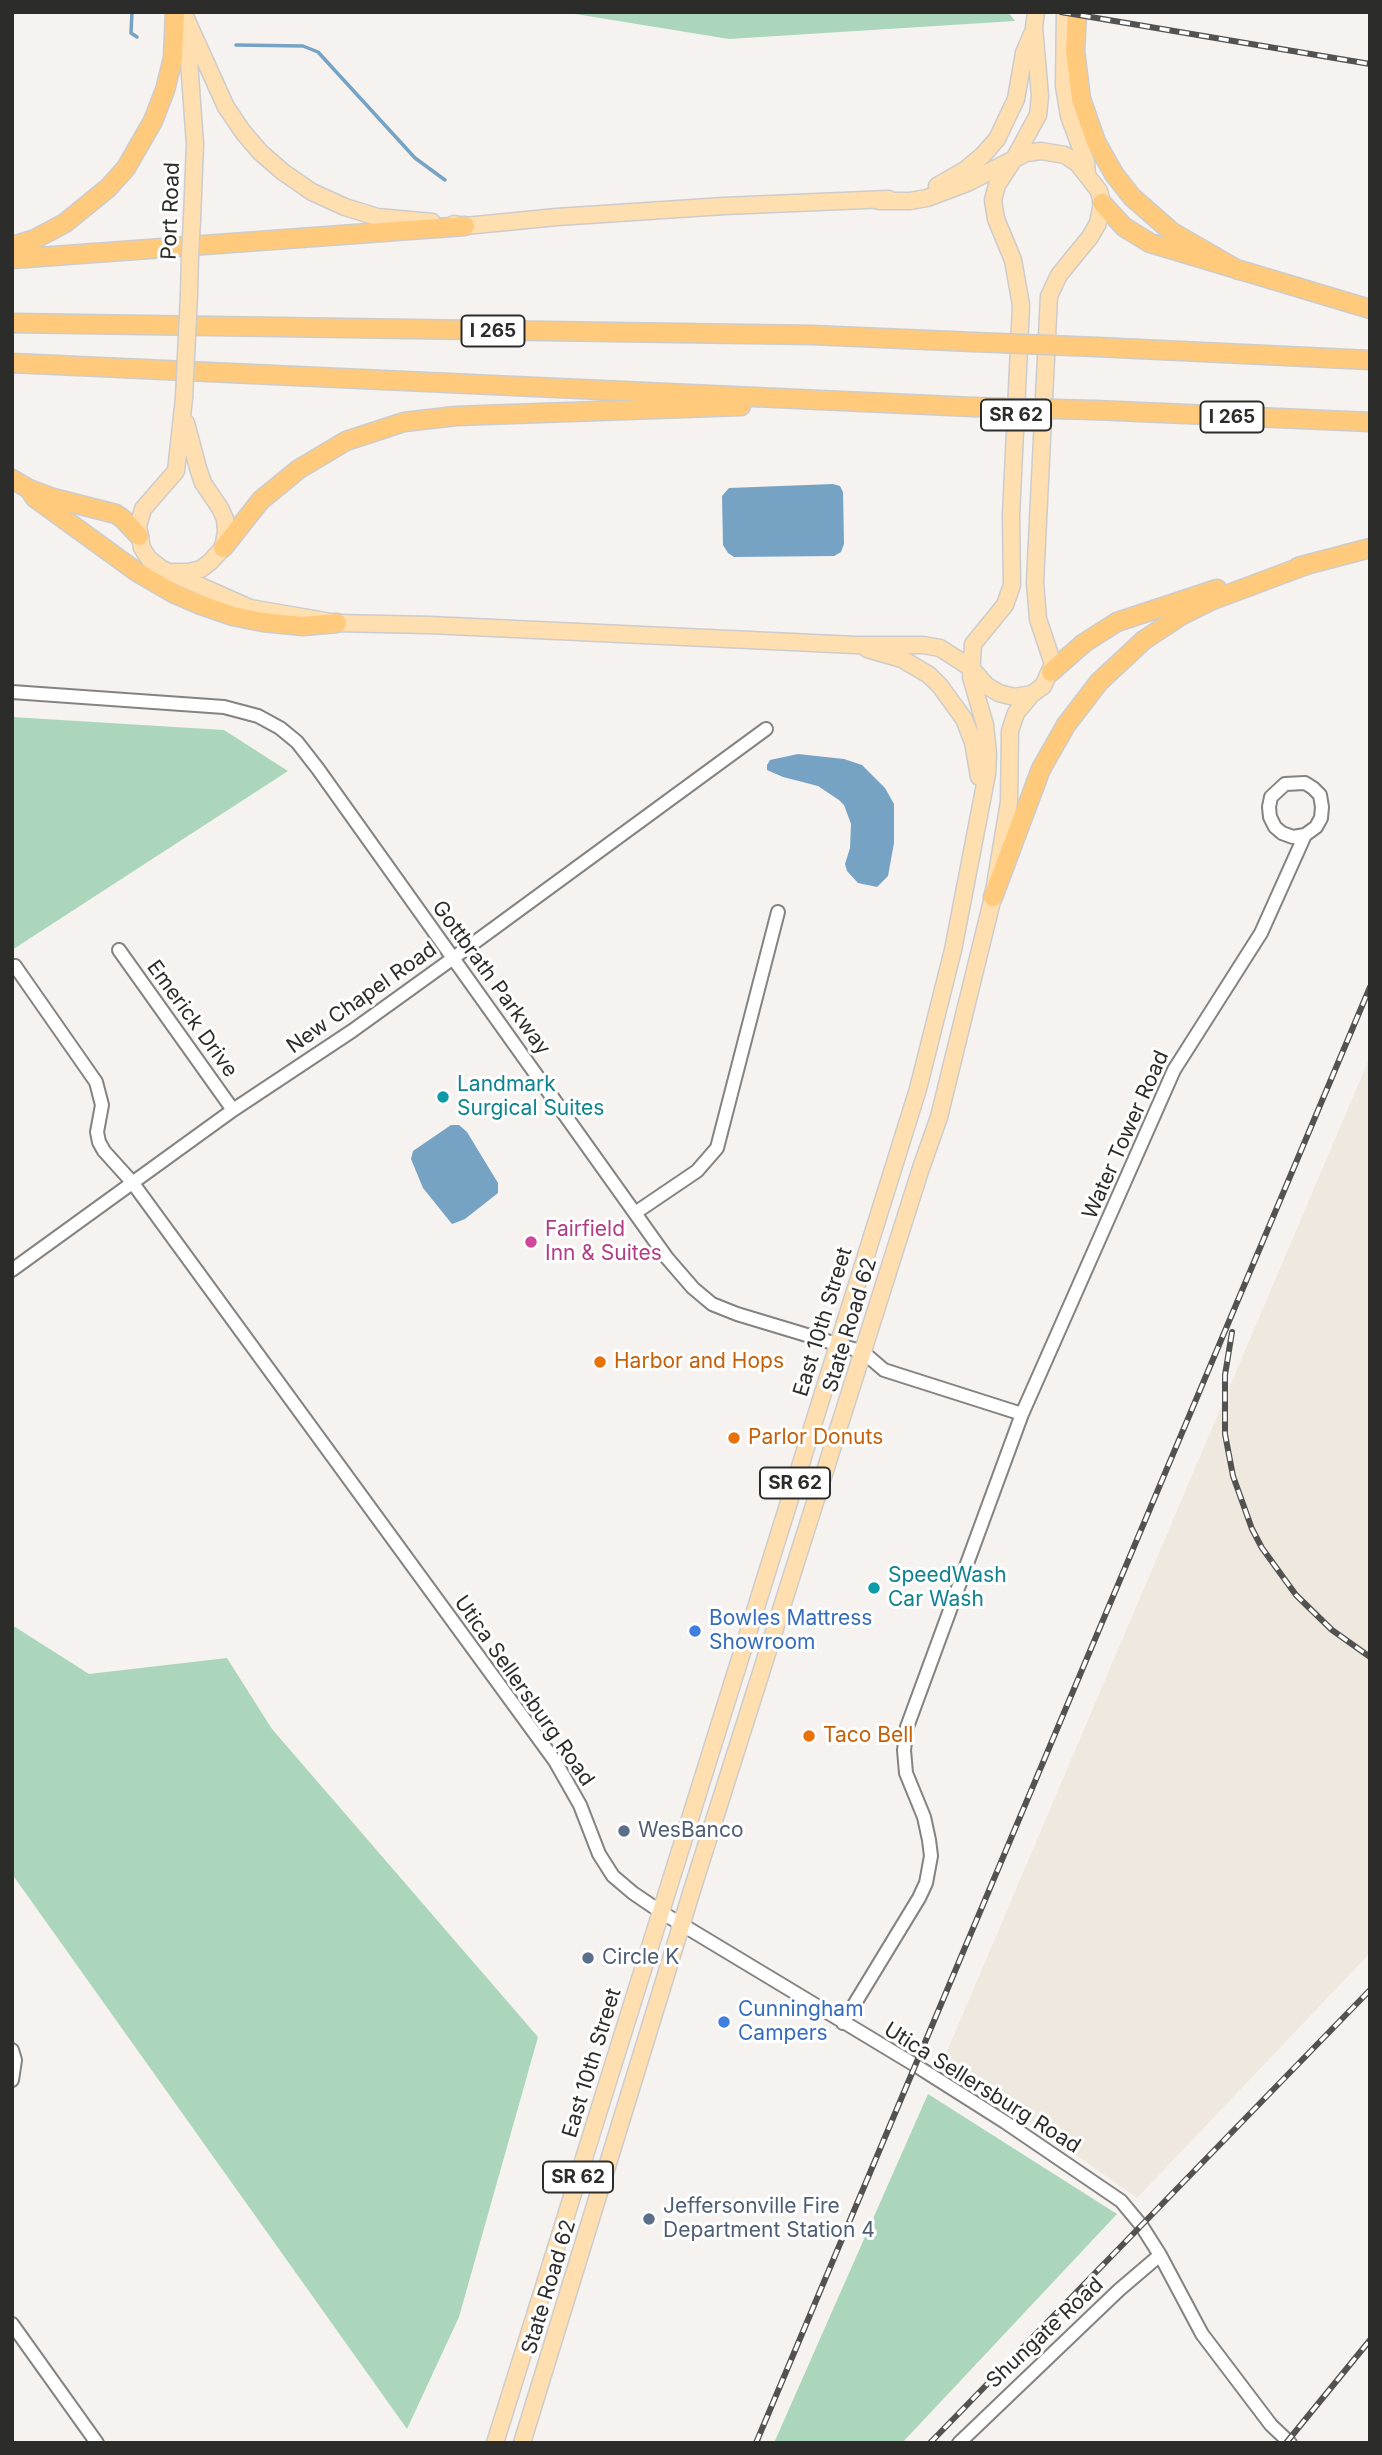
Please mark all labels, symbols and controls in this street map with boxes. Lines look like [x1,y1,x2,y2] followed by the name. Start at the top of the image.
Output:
[157,162,185,260] street label: Port Road
[462,316,524,346] road number: I 265
[981,400,1051,430] road number: SR 62
[1200,402,1264,432] road number: I 265
[427,896,555,1060] street label: Gottbrath Parkway
[282,937,442,1059] street label: New Chapel Road
[141,956,243,1082] street label: Emerick Drive
[1078,1047,1174,1223] street label: Water Tower Road
[457,1072,604,1122] place label: Landmark Surgical Suites
[435,1089,451,1105] marker: Landmark Surgical Suites
[545,1217,662,1267] place label: Fairfield Inn & Suites
[523,1234,539,1250] marker: Fairfield Inn & Suites
[788,1244,858,1400] street label: East 10th Street
[818,1255,882,1395] street label: State Road 62
[614,1349,784,1375] place label: Harbor and Hops
[592,1354,608,1370] marker: Harbor and Hops
[748,1425,883,1451] place label: Parlor Donuts
[726,1430,742,1446] marker: Parlor Donuts
[760,1468,830,1498] road number: SR 62
[888,1563,1007,1613] place label: SpeedWash Car Wash
[866,1580,882,1596] marker: SpeedWash Car Wash
[449,1591,599,1791] street label: Utica Sellersburg Road
[709,1606,872,1656] place label: Bowles Mattress Showroom
[687,1623,703,1639] marker: Bowles Mattress Showroom
[823,1723,913,1749] place label: Taco Bell
[801,1728,817,1744] marker: Taco Bell
[638,1818,743,1844] place label: WesBanco
[616,1823,632,1839] marker: WesBanco
[602,1945,679,1971] place label: Circle K
[580,1950,596,1966] marker: Circle K
[557,1985,627,2141] street label: East 10th Street
[738,1997,864,2047] place label: Cunningham Campers
[716,2014,732,2030] marker: Cunningham Campers
[879,2017,1085,2159] street label: Utica Sellersburg Road
[543,2162,613,2192] road number: SR 62
[663,2194,875,2244] place label: Jeffersonville Fire Department Station 4
[641,2211,657,2227] marker: Jeffersonville Fire Department Station 4
[517,2217,581,2357] street label: State Road 62
[981,2272,1109,2394] street label: Shungate Road

